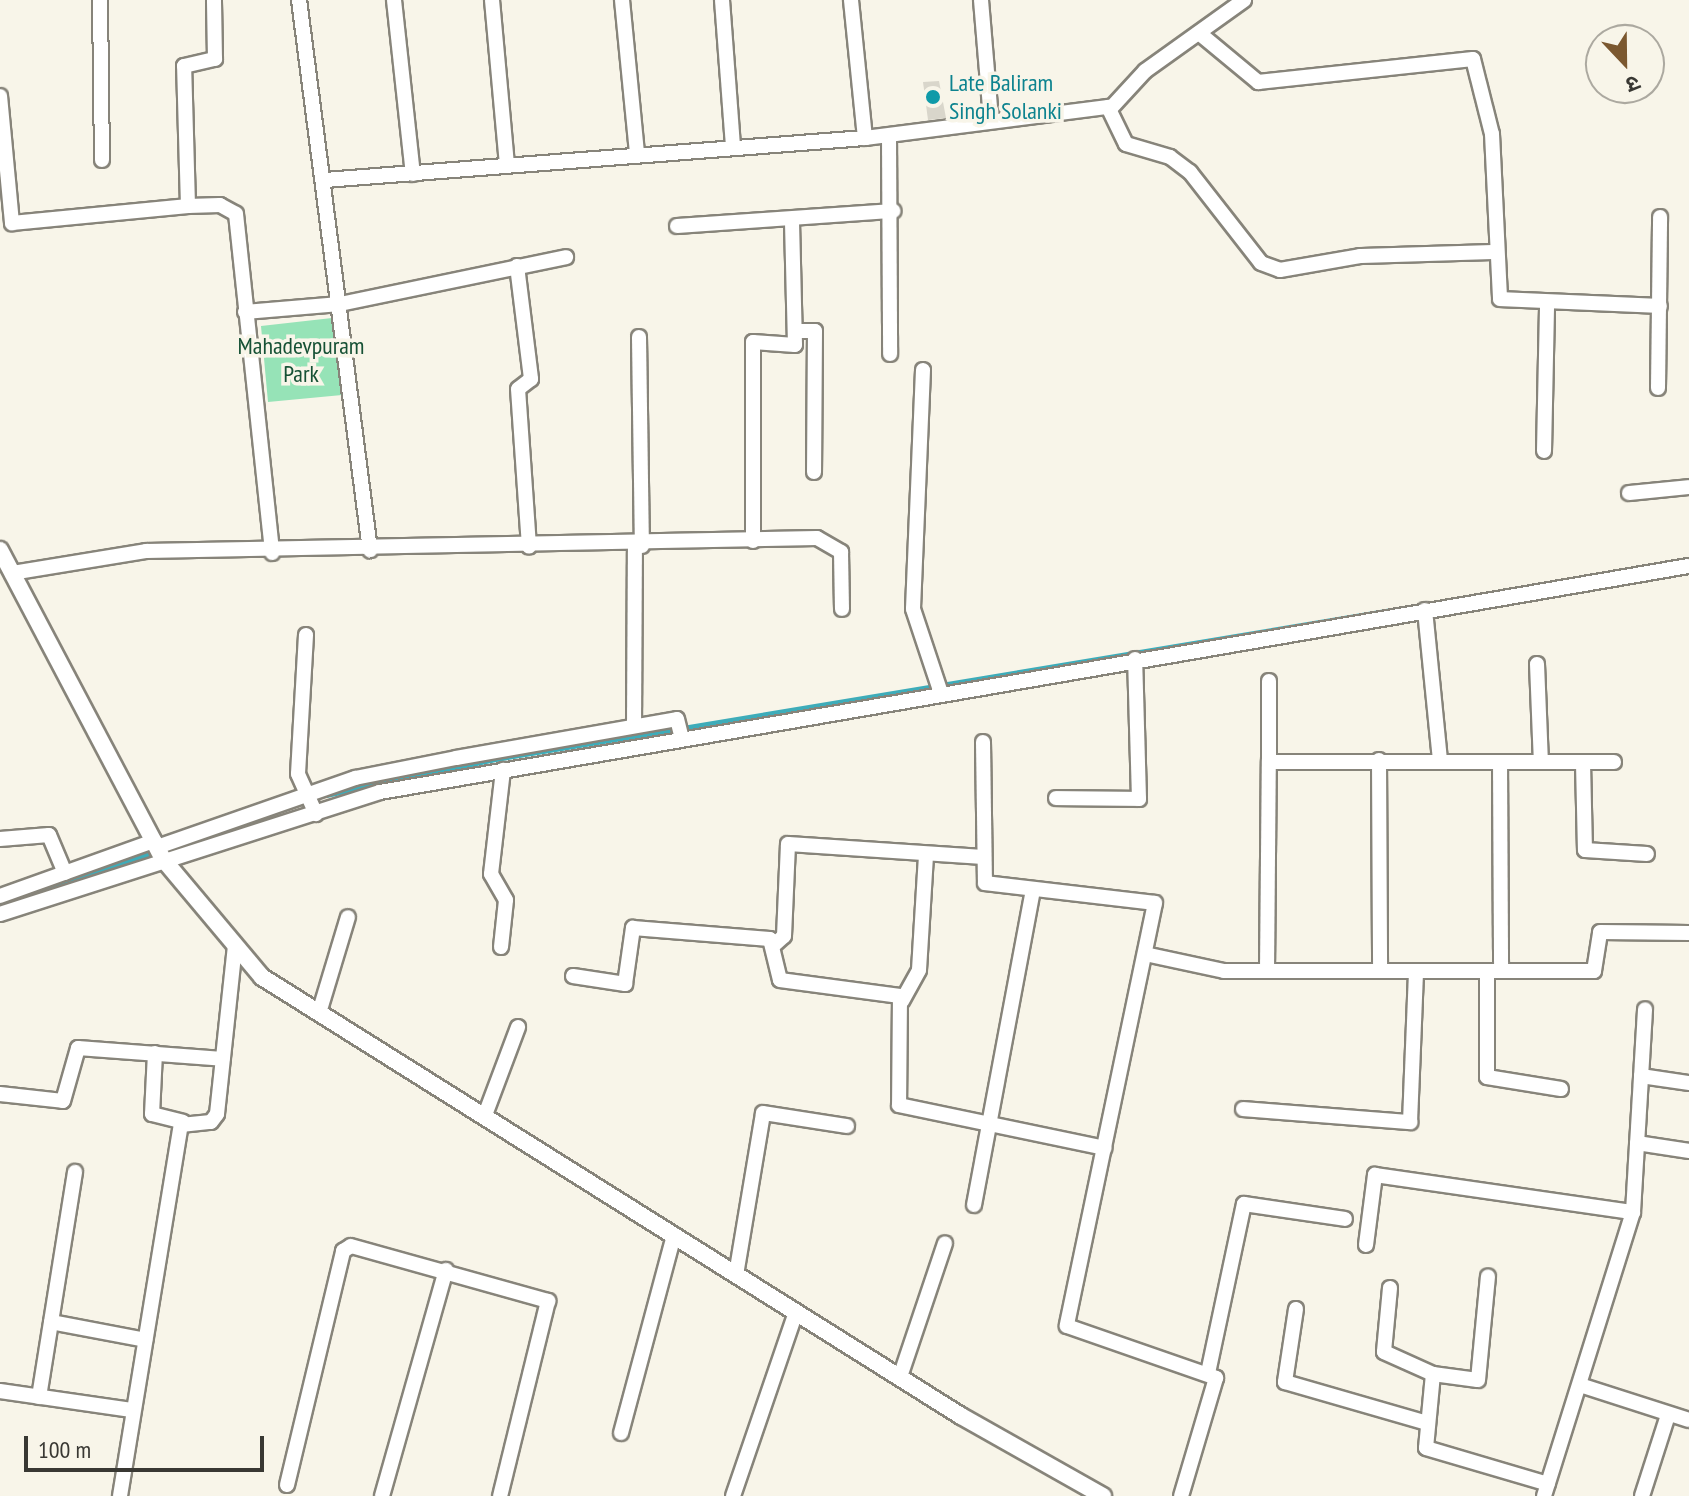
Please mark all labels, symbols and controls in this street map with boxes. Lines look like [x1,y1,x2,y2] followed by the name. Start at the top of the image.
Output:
[1585,24,1665,104] north arrow
[949,69,1062,125] place label: Late Baliram Singh Solanki
[1622,69,1644,100] text: उ
[924,88,942,106] marker: Late Baliram Singh Solanki
[238,332,364,388] park label: Mahadevpuram Park
[28,1420,268,1470] scale bar
[38,1434,91,1465] text: 100 m

